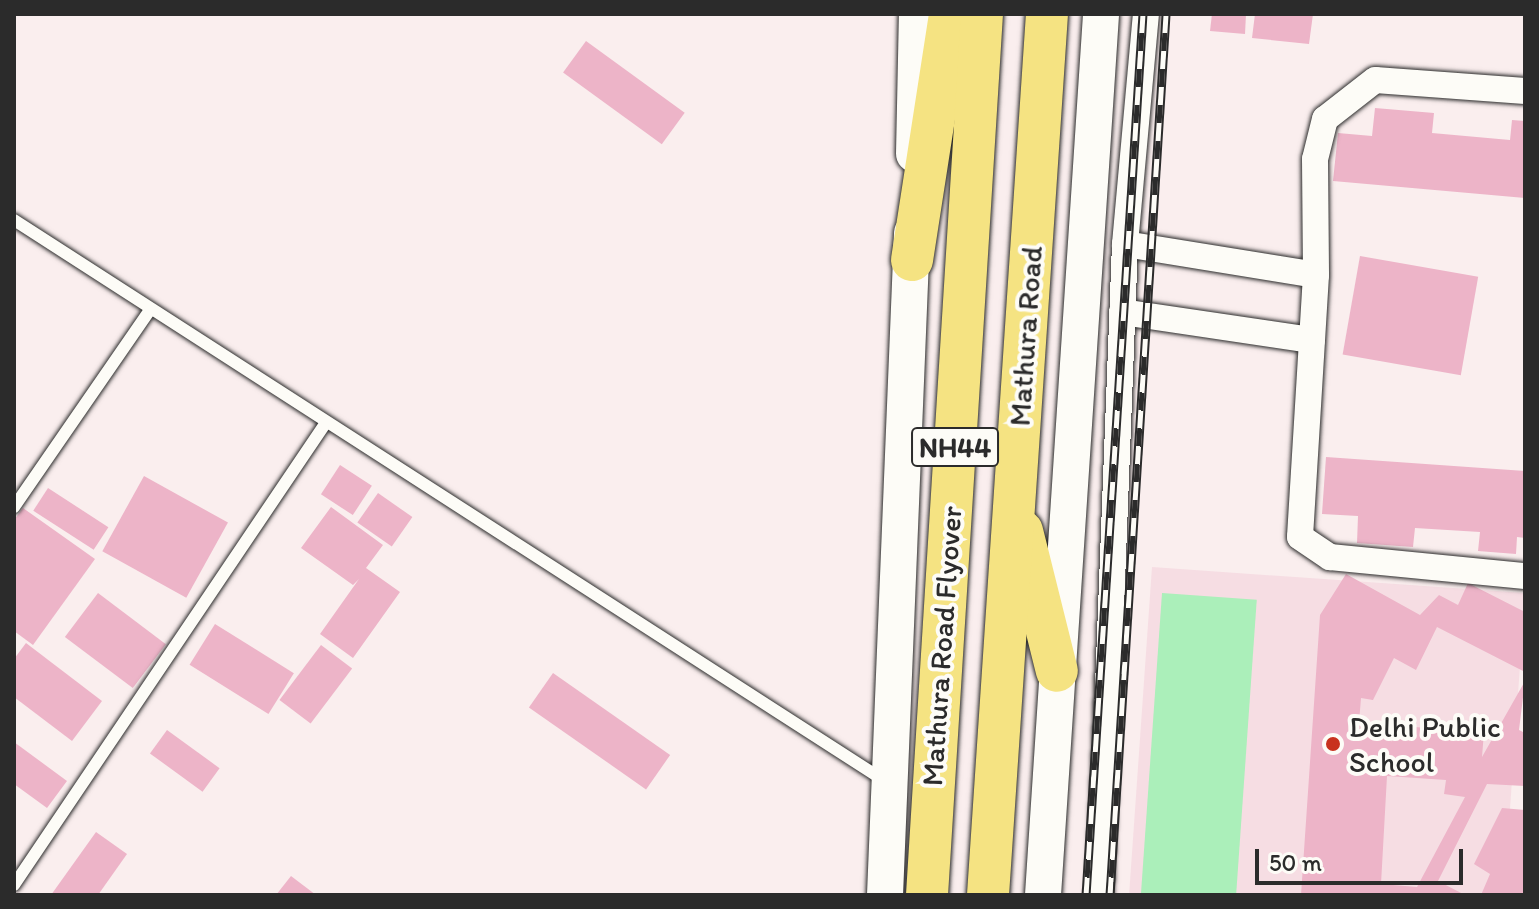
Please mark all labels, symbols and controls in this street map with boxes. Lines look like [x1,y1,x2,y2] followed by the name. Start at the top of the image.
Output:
[1002,245,1050,427] street label: Mathura Road
[911,423,999,471] road number: NH44
[914,505,970,787] street label: Mathura Road Flyover
[1349,709,1501,780] place label: Delhi Public School
[1324,735,1342,753] marker: Delhi Public School
[1259,833,1467,883] scale bar
[1269,848,1322,877] text: 50 m

